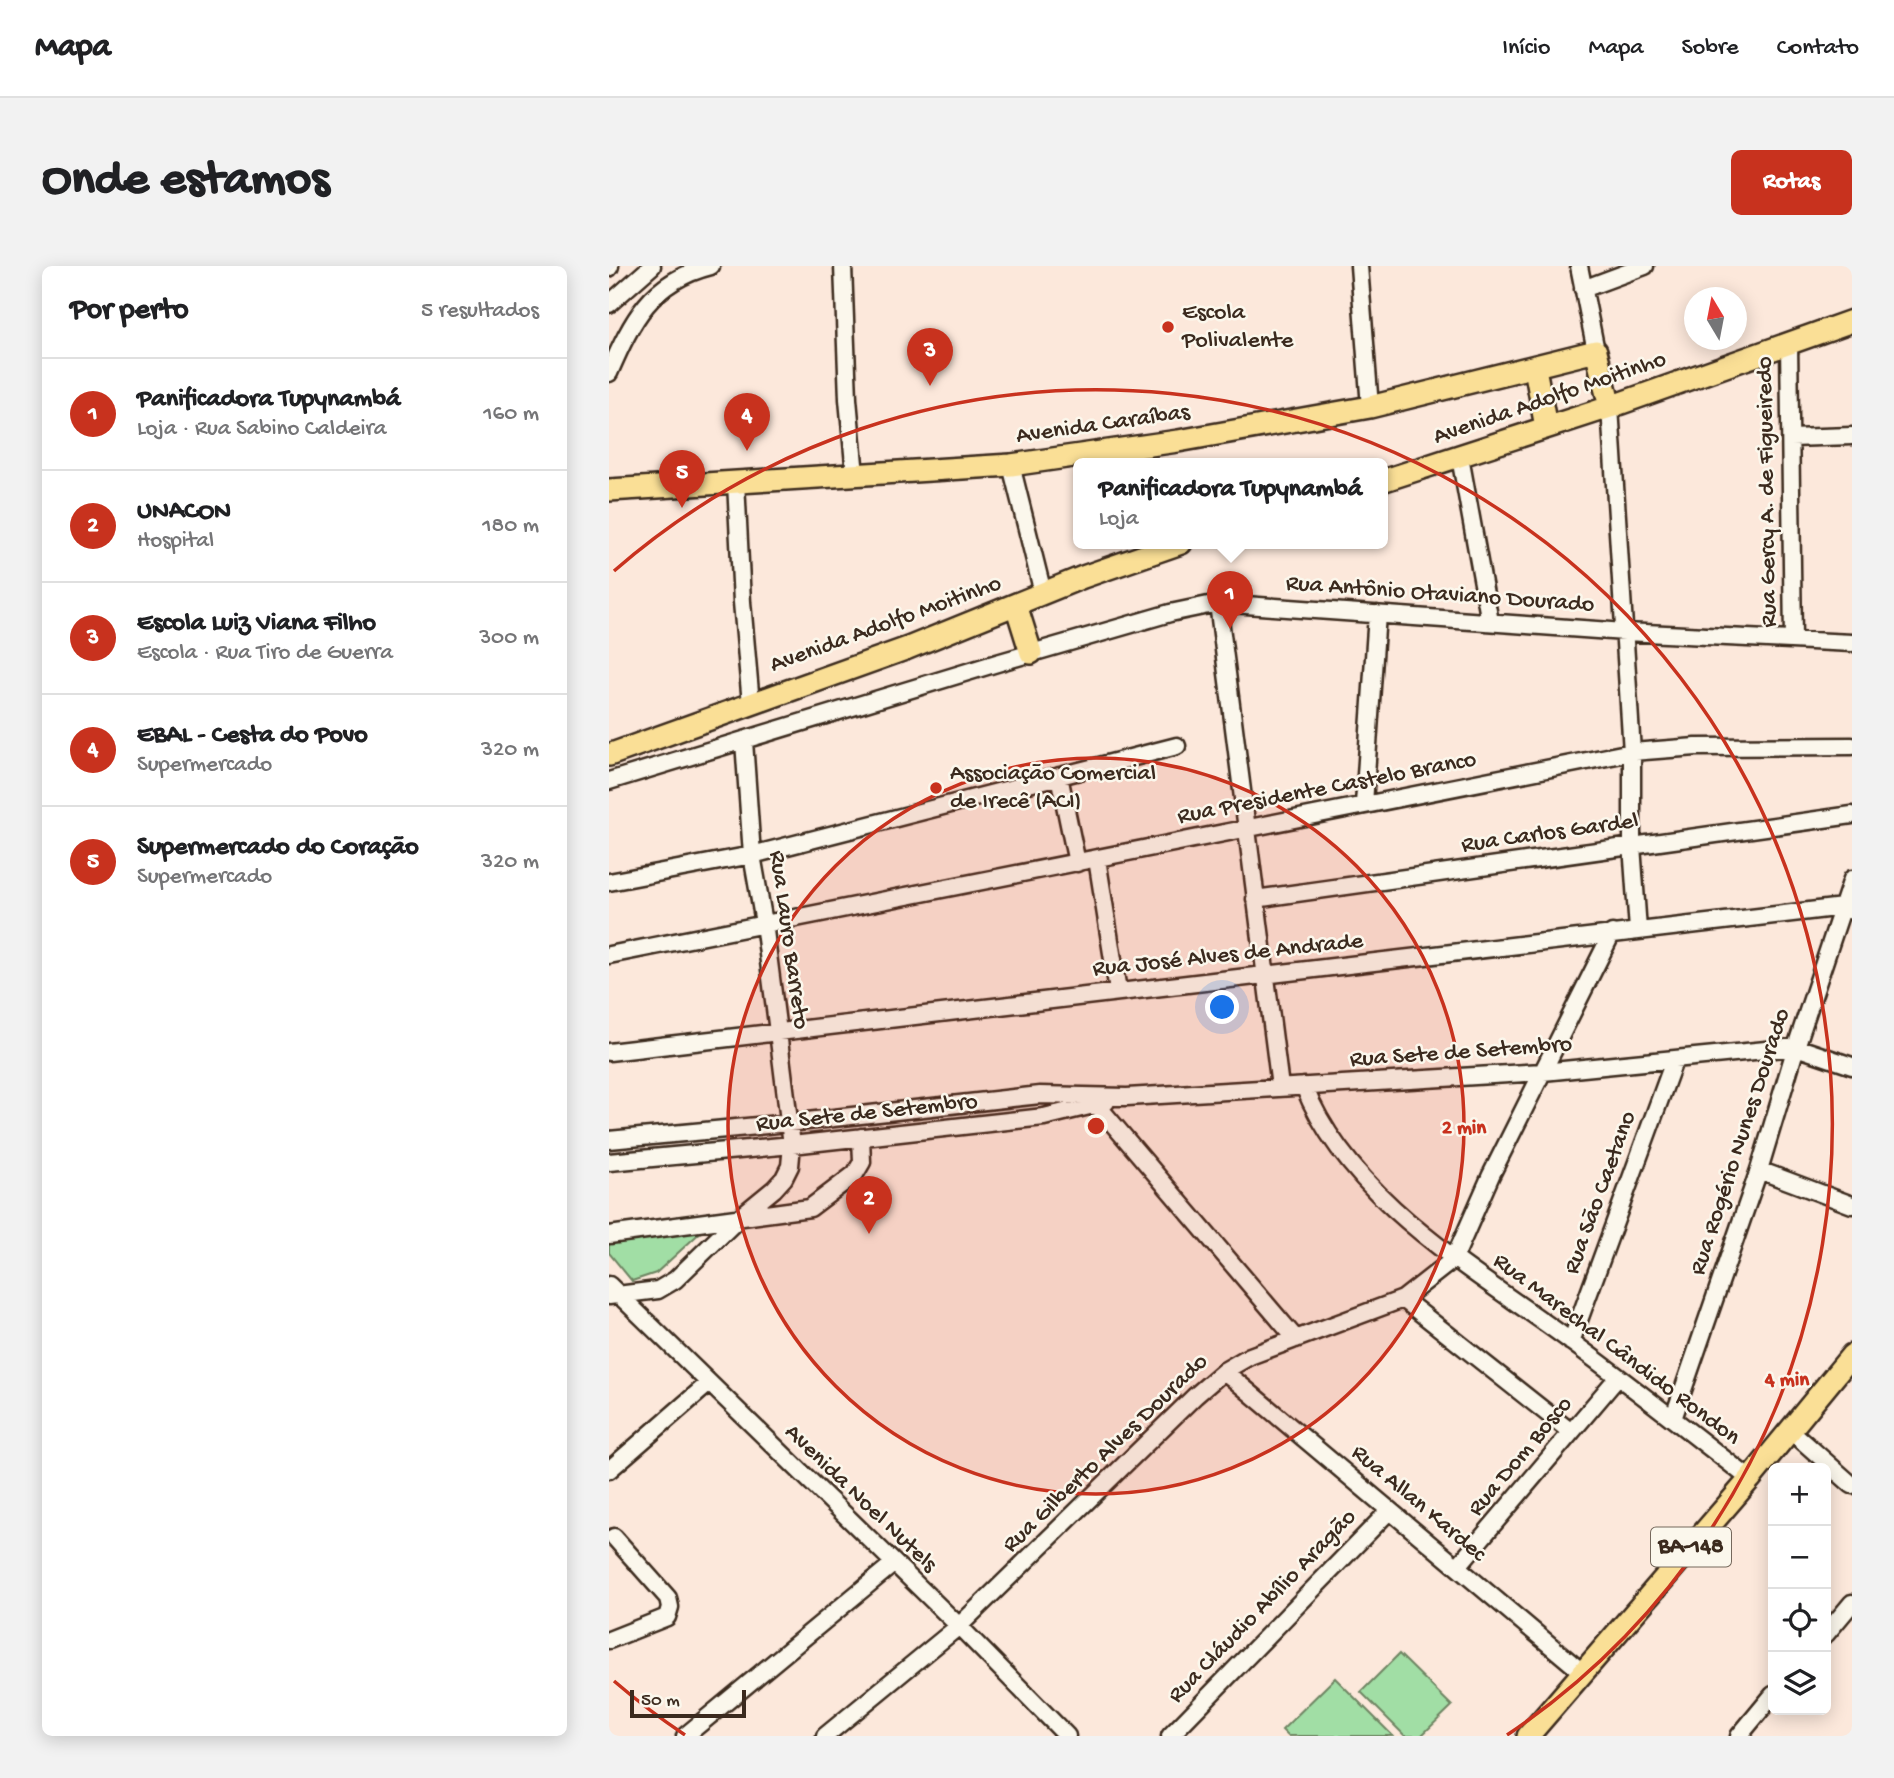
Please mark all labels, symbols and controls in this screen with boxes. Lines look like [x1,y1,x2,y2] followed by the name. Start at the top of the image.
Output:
[35,29,111,67] text: Mapa
[1502,34,1550,63] text: Início
[1588,34,1644,63] text: Mapa
[1682,34,1739,63] text: Sobre
[1777,34,1859,63] text: Contato
[1731,150,1852,215] button: Rotas
[42,153,329,211] text: Onde estamos
[1684,287,1747,350] north arrow
[70,294,189,329] text: Por perto
[421,298,539,325] text: 5 resultados
[1181,299,1294,356] place label: Escola Polivalente
[1160,319,1176,335] marker: Escola Polivalente
[907,328,953,386] pin: 3
[1430,346,1670,452] street label: Avenida Adolfo Moitinho
[1751,356,1785,628] street label: Rua Gercy A. de Figueiredo
[137,385,400,416] text: Panificadora Tupynambá
[724,393,770,451] pin: 4
[1014,398,1193,452] street label: Avenida Caraíbas
[88,401,98,428] text: 1
[483,401,539,428] text: 160 m
[137,416,386,443] text: Loja · Rua Sabino Caldeira
[659,450,705,508] pin: 5
[1073,458,1388,549] popup
[1099,475,1362,506] text: Panificadora Tupynambá
[137,497,231,528] text: UNACON
[1099,506,1139,533] text: Loja
[87,513,99,540] text: 2
[482,513,539,540] text: 180 m
[137,528,214,555] text: Hospital
[766,570,1006,680] street label: Avenida Adolfo Moitinho
[1285,570,1595,620] street label: Rua Antônio Otaviano Dourado
[1207,571,1253,629] pin: 1
[137,609,376,640] text: Escola Luiz Viana Filho
[87,625,99,652] text: 3
[479,625,539,652] text: 300 m
[137,640,393,667] text: Escola · Rua Tiro de Guerra
[137,721,368,752] text: EBAL - Cesta do Povo
[88,737,98,764] text: 4
[481,737,539,764] text: 320 m
[1175,746,1479,832] street label: Rua Presidente Castelo Branco
[137,752,272,779] text: Supermercado
[950,760,1156,817] place label: Associação Comercial de Irecê (ACI)
[928,780,944,796] marker: Associação Comercial de Irecê (ACI)
[1460,807,1640,861] street label: Rua Carlos Gardel
[137,833,419,864] text: Supermercado do Coração
[87,849,99,876] text: 5
[481,849,539,876] text: 320 m
[761,849,815,1031] street label: Rua Lauro Barreto
[137,864,272,891] text: Supermercado
[1091,927,1365,985] street label: Rua José Alves de Andrade
[1205,990,1239,1024] your location
[1684,1005,1798,1279] street label: Rua Rogério Nunes Dourado
[1349,1031,1573,1075] street label: Rua Sete de Setembro
[755,1088,979,1140] street label: Rua Sete de Setembro
[1558,1108,1644,1278] street label: Rua São Caetano
[1084,1114,1108,1138] centre of rings
[1442,1117,1487,1142] text: 2 min
[846,1176,892,1234] pin: 2
[1486,1247,1746,1453] street label: Rua Marechal Cândido Rondon
[997,1348,1215,1560] street label: Rua Gilberto Alves Dourado
[1764,1369,1810,1394] text: 4 min
[1462,1391,1580,1523] street label: Rua Dom Bosco
[777,1419,943,1580] street label: Avenida Noel Nutels
[1344,1439,1492,1570] street label: Rua Allan Kardec
[1768,1463,1831,1715] map controls
[1768,1463,1831,1526] button: +
[1163,1504,1363,1710] street label: Rua Cláudio Abílio Aragão
[1768,1526,1831,1589] button: −
[1651,1528,1731,1566] road number: BA-148
[1768,1589,1831,1652] button: locate
[1768,1652,1831,1715] button: layers
[630,1687,745,1719] scale bar
[641,1690,680,1713] text: 50 m

